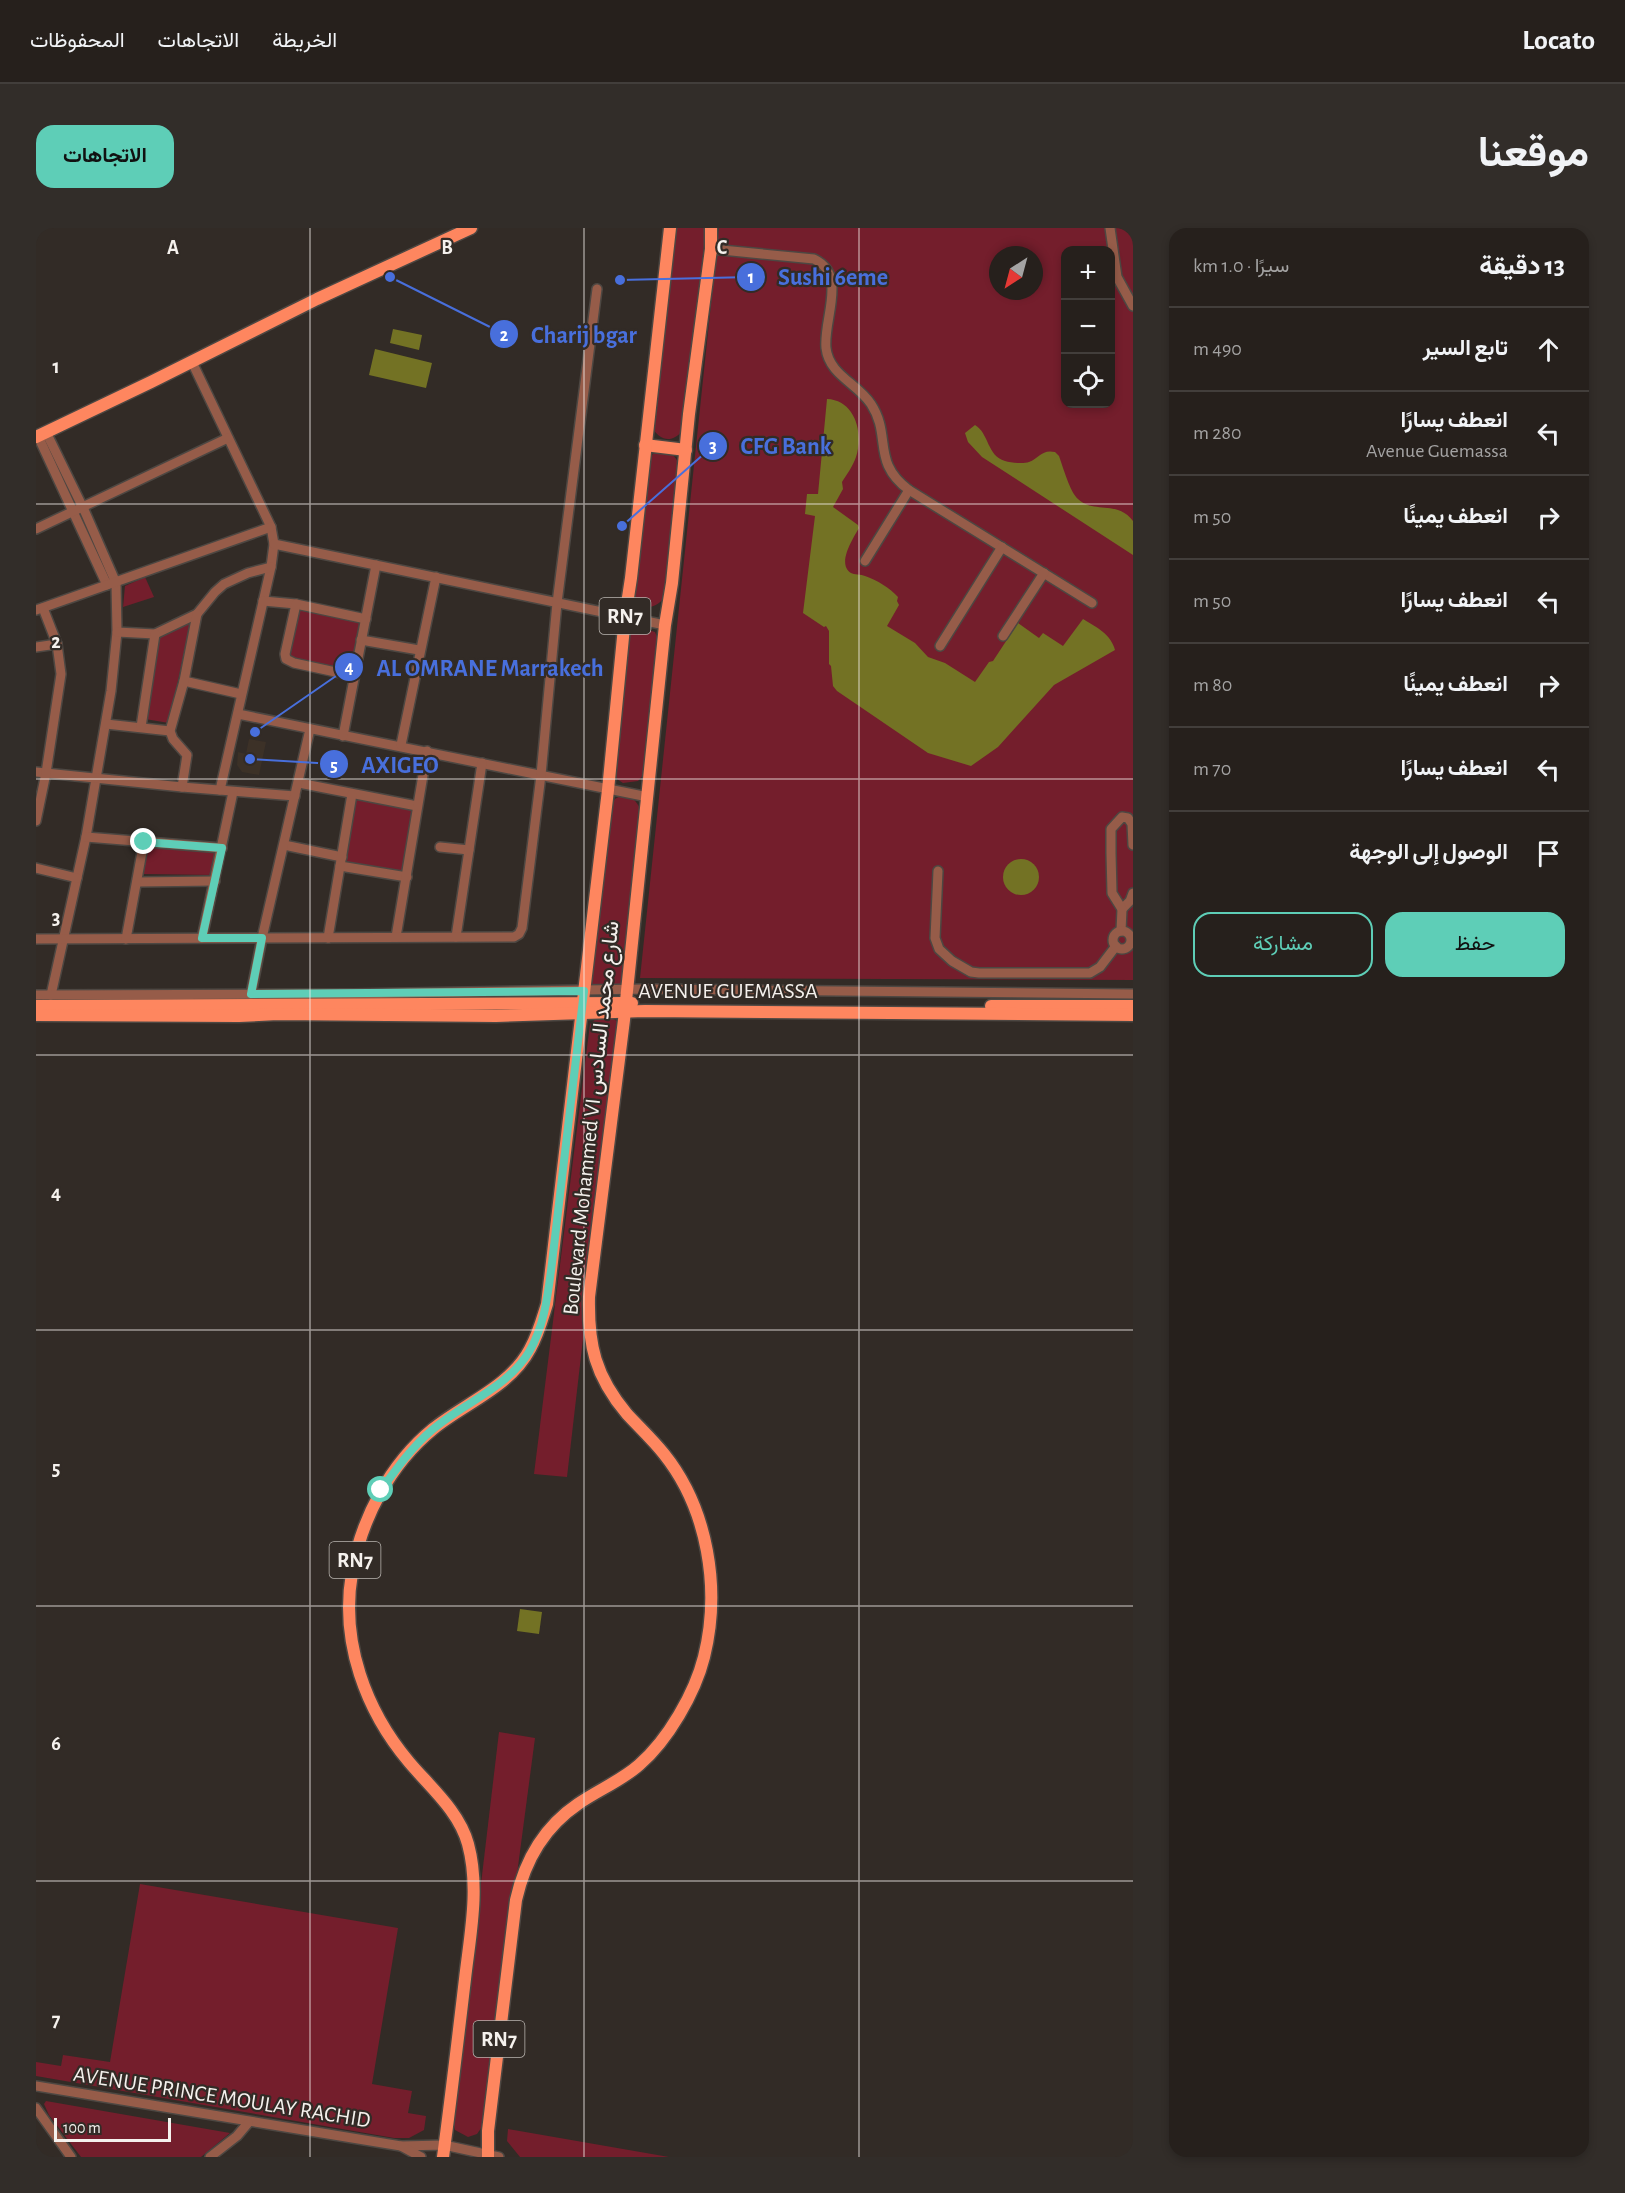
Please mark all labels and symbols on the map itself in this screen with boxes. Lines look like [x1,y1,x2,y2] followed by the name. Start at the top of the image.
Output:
[167,238,179,258] text: A
[441,238,453,258] text: B
[717,238,728,258] text: C
[989,246,1043,300] north arrow
[736,256,900,298] callout: Sushi 6eme
[778,266,888,290] text: Sushi 6eme
[748,269,754,287] text: 1
[489,313,649,355] callout: Charij bgar
[531,324,638,348] text: Charij bgar
[500,327,509,345] text: 2
[52,357,60,377] text: 1
[698,425,843,467] callout: CFG Bank
[740,435,832,459] text: CFG Bank
[709,438,717,456] text: 3
[600,598,650,634] road number: RN7
[51,632,61,652] text: 2
[334,646,615,688] callout: AL OMRANE Marrakech
[376,657,604,681] text: AL OMRANE Marrakech
[344,659,354,677] text: 4
[319,743,451,785] callout: AXIGEO
[361,754,439,778] text: AXIGEO
[330,757,338,775] text: 5
[130,828,156,854] route end
[52,908,60,928] text: 3
[559,920,626,1316] street label: Boulevard Mohammed VI شارع محمد السادس
[638,980,818,1002] street label: AVENUE GUEMASSA
[51,1183,61,1203] text: 4
[52,1459,60,1479] text: 5
[367,1476,393,1502] route start
[330,1542,380,1578] road number: RN7
[51,1734,61,1754] text: 6
[52,2010,61,2030] text: 7
[474,2021,524,2057] road number: RN7
[72,2063,372,2131] street label: AVENUE PRINCE MOULAY RACHID
[54,2115,171,2142] scale bar

